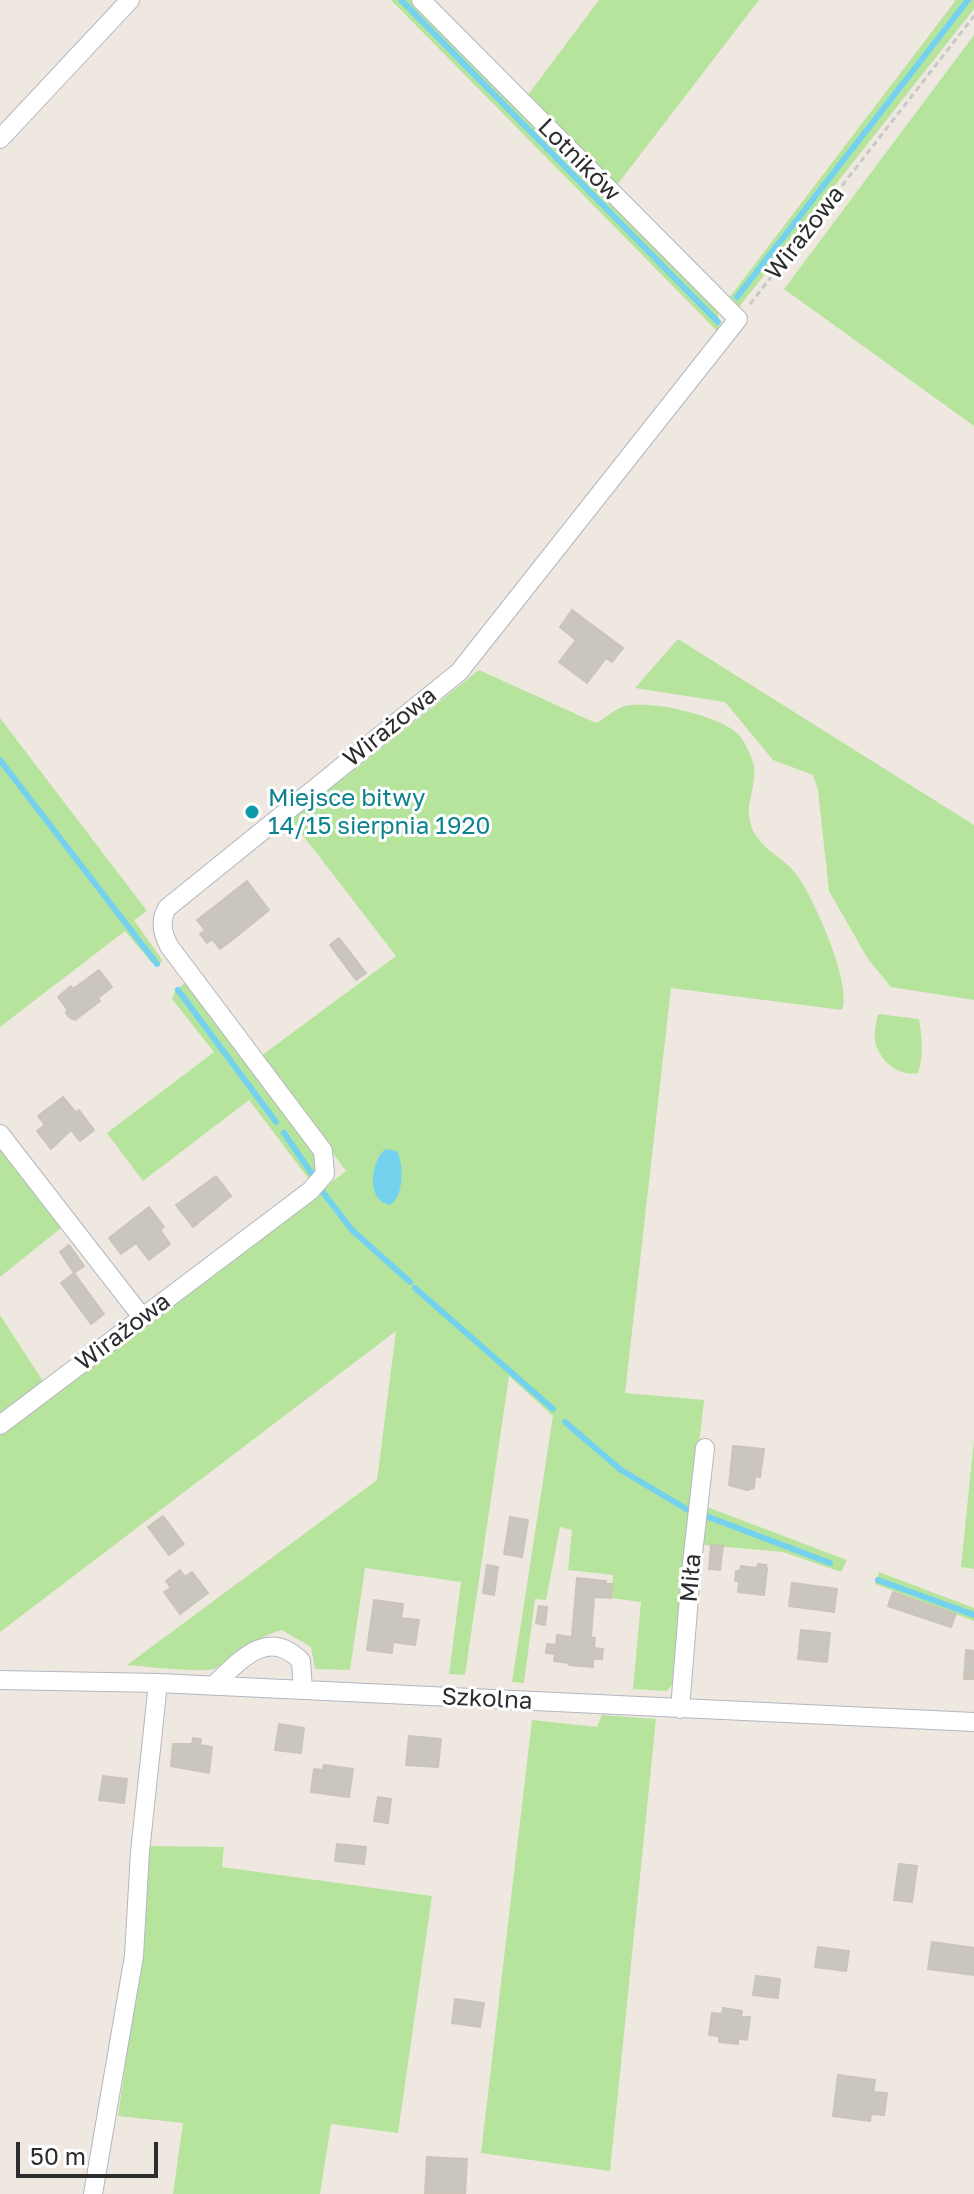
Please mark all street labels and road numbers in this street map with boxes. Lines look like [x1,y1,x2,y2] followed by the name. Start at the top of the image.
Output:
[532,113,626,207] street label: Lotników
[759,180,851,286] street label: Wirażowa
[338,681,442,773] street label: Wirażowa
[70,1287,176,1377] street label: Wirażowa
[675,1552,707,1604] street label: Miła
[441,1682,533,1716] street label: Szkolna

